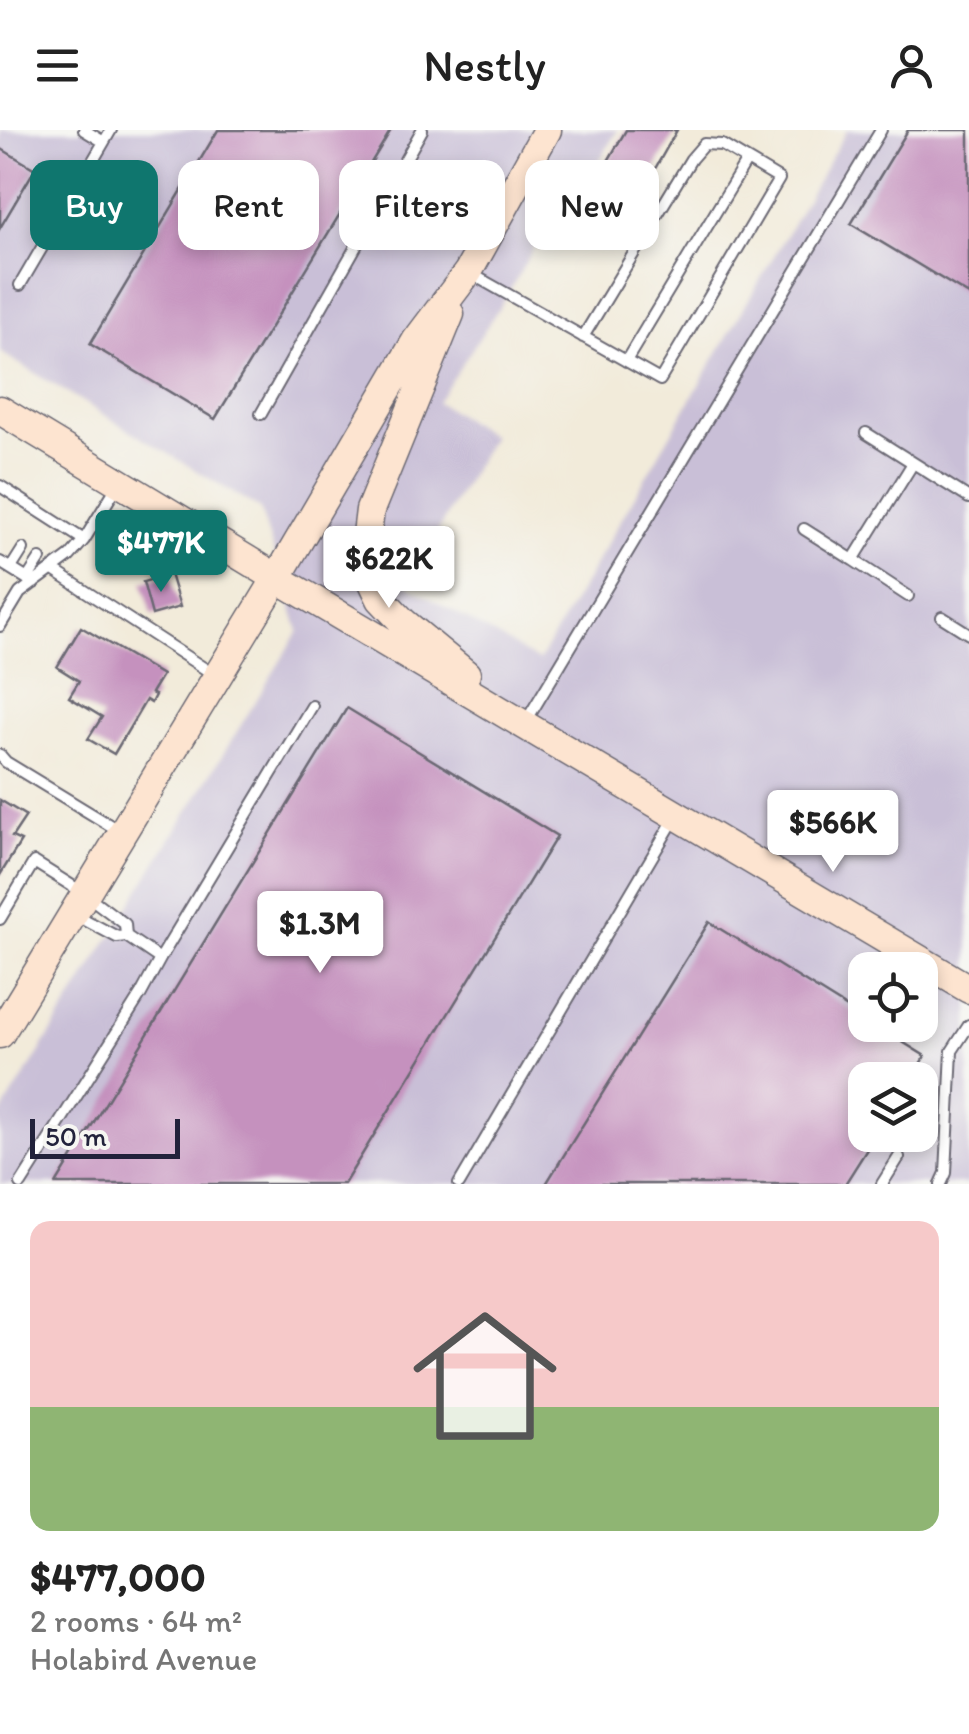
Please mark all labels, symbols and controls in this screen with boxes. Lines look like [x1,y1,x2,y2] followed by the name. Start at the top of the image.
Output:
[30,38,85,93] icon: menu
[423,38,546,92] text: Nestly
[884,38,939,93] icon: person
[30,160,158,250] chip: Buy
[178,160,319,250] chip: Rent
[339,160,505,250] chip: Filters
[525,160,659,250] chip: New
[91,510,231,595] pin: $477K
[117,523,205,561] text: $477K
[319,526,459,611] pin: $622K
[345,539,433,577] text: $622K
[763,790,903,875] pin: $566K
[789,803,877,841] text: $566K
[250,891,390,976] pin: $1.3M
[279,904,361,942] text: $1.3M
[848,952,938,1152] map controls
[848,952,938,1042] button: locate
[848,1062,938,1152] button: layers
[30,1114,180,1158] scale bar
[45,1119,107,1153] text: 50 m
[395,1286,575,1466] icon: home
[30,1551,206,1602] text: $477,000
[30,1602,242,1640] text: 2 rooms · 64 m²
[30,1640,257,1678] text: Holabird Avenue

